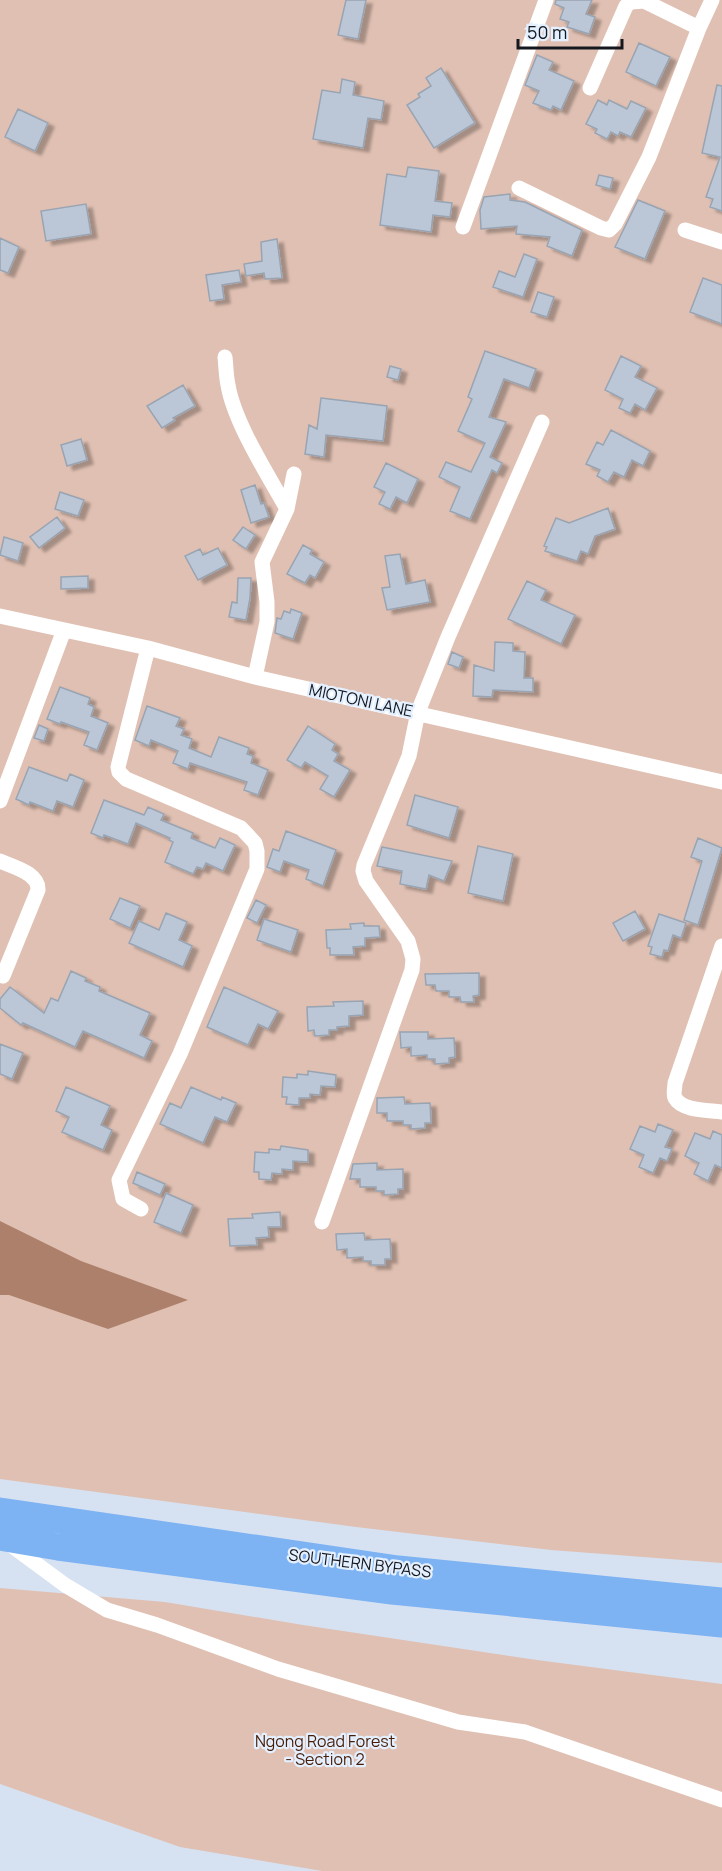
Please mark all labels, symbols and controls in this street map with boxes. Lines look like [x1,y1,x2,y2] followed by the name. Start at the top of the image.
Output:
[518,12,622,50] scale bar
[527,20,567,44] text: 50 m
[307,678,415,722] street label: MIOTONI LANE
[287,1543,433,1583] street label: SOUTHERN BYPASS
[255,1730,395,1770] park label: Ngong Road Forest - Section 2

